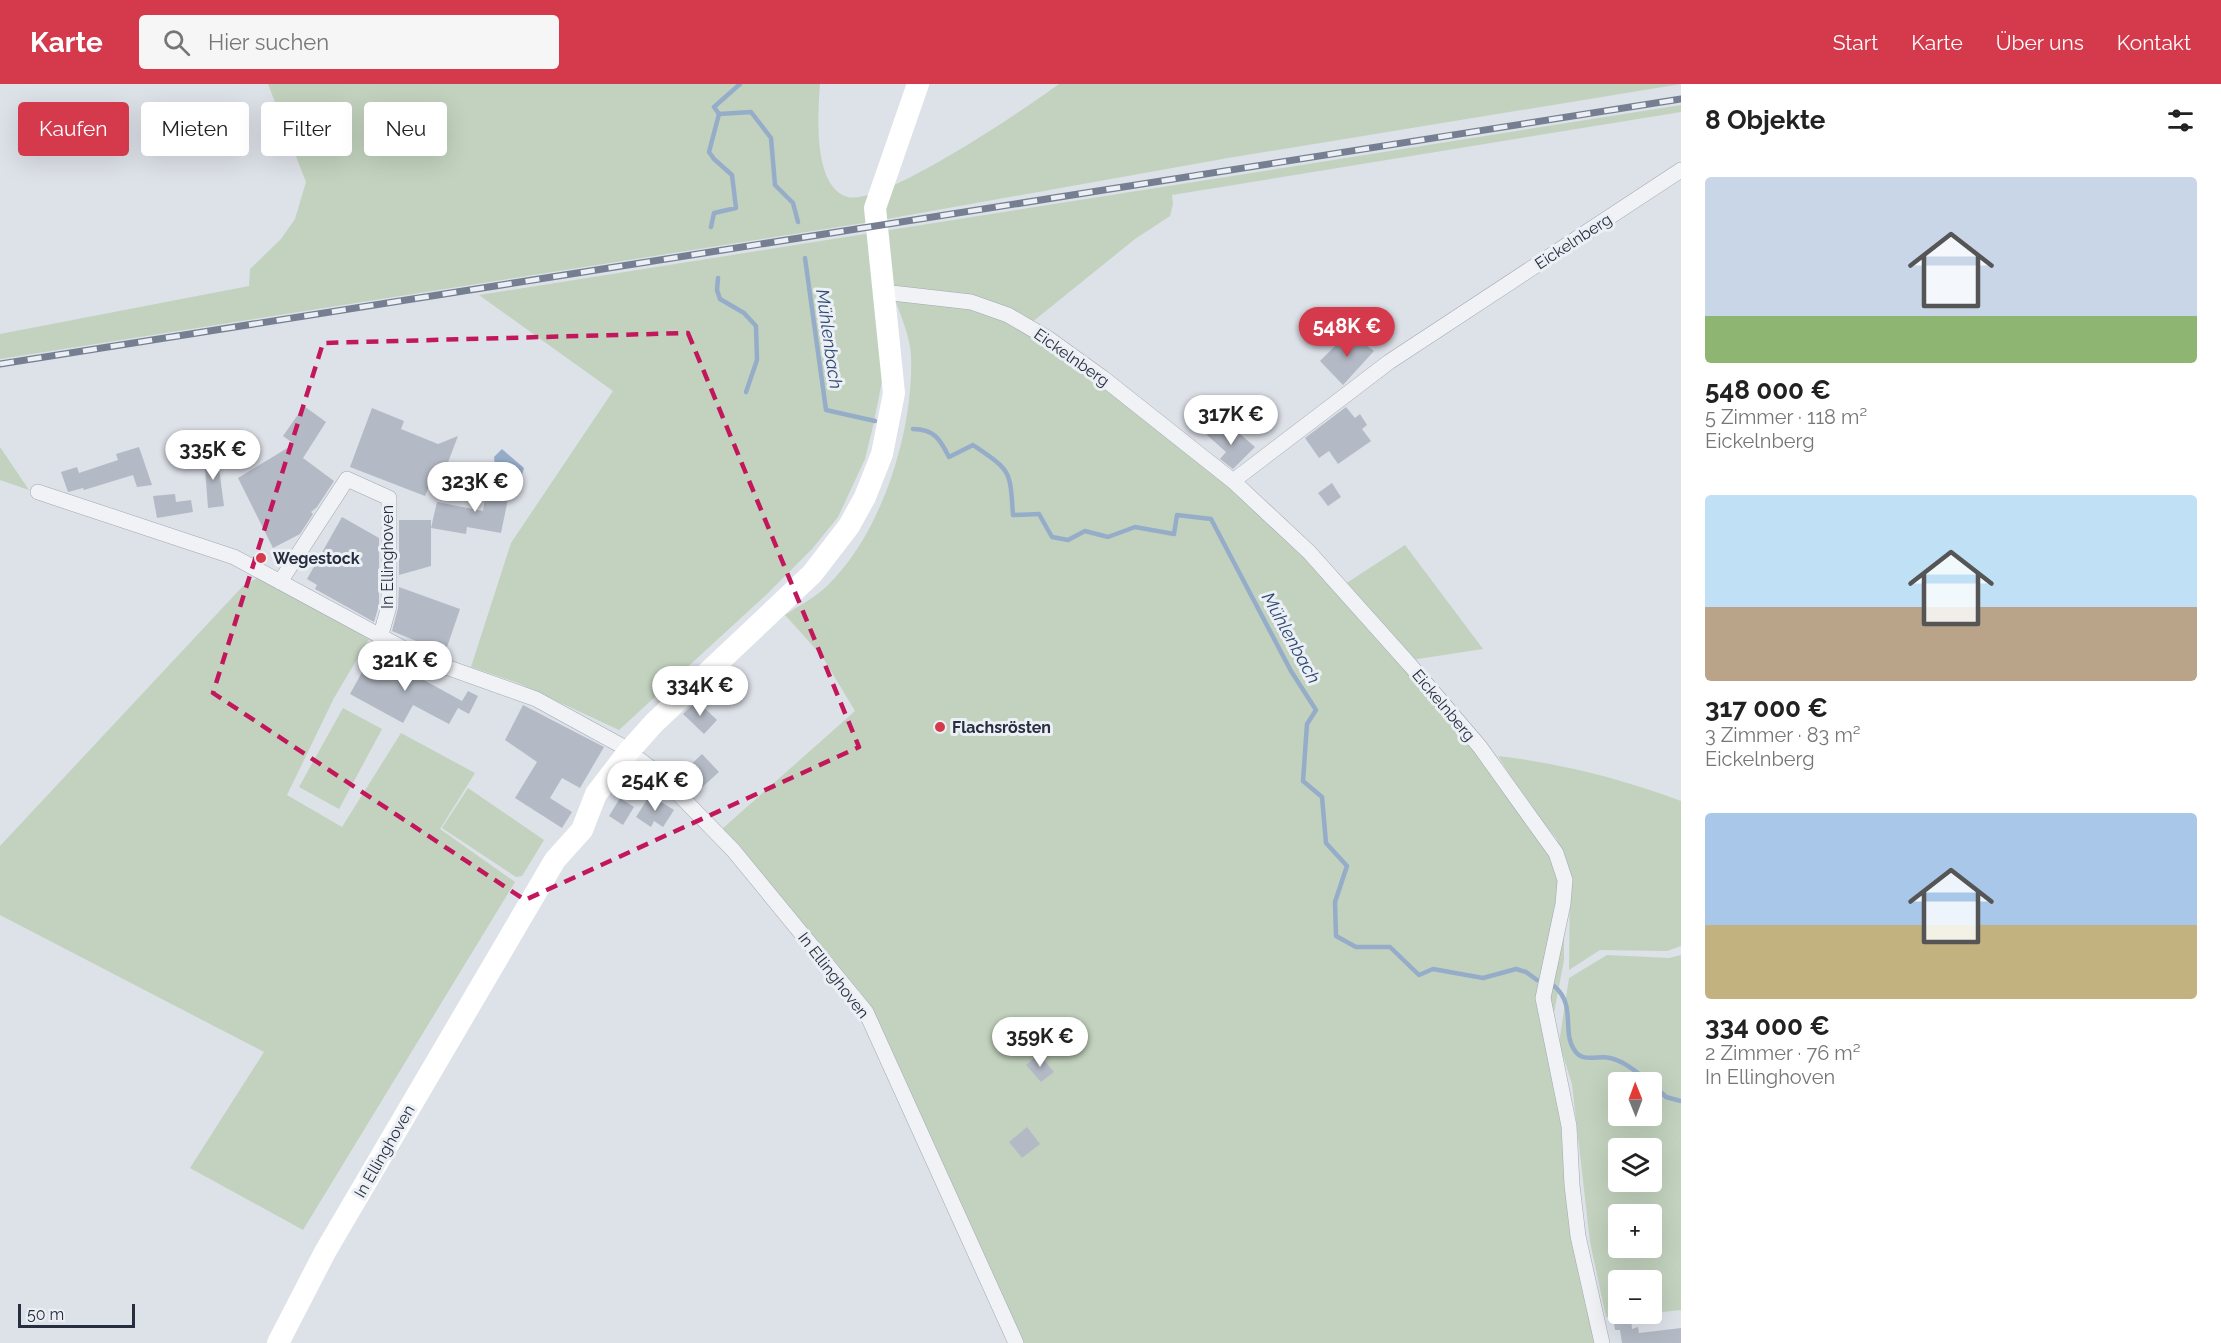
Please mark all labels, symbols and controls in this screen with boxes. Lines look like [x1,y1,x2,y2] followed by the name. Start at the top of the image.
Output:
[139,15,559,69] search box
[30,26,103,59] text: Karte
[160,26,193,59] icon: search
[208,29,329,55] text: Hier suchen
[1833,30,1878,55] text: Start
[1911,30,1963,55] text: Karte
[1996,30,2084,55] text: Über uns
[2117,30,2191,55] text: Kontakt
[18,102,129,156] chip: Kaufen
[141,102,249,156] chip: Mieten
[261,102,352,156] chip: Filter
[364,102,447,156] chip: Neu
[2164,104,2197,137] icon: filters
[1705,105,1825,135] text: 8 Objekte
[1531,210,1615,273] street label: Eickelnberg
[1897,216,2005,324] icon: home
[812,288,847,390] water label: Mühlenbach
[1298,307,1396,358] pin: 548K €
[1313,314,1381,338] text: 548K €
[1030,324,1113,390] street label: Eickelnberg
[1705,375,1831,405] text: 548 000 €
[1182,395,1280,446] pin: 317K €
[1198,402,1264,426] text: 317K €
[1705,405,1867,429] text: 5 Zimmer · 118 m²
[1705,429,1815,453] text: Eickelnberg
[164,430,262,481] pin: 335K €
[179,437,247,461] text: 335K €
[426,462,524,513] pin: 323K €
[441,469,509,493] text: 323K €
[378,505,397,609] street label: In Ellinghoven
[1897,534,2005,642] icon: home
[273,549,360,568] place label: Wegestock
[254,551,268,565] marker: Wegestock
[1258,589,1325,687] water label: Mühlenbach
[356,641,454,692] pin: 321K €
[372,648,438,672] text: 321K €
[651,666,749,717] pin: 334K €
[1408,666,1479,745] street label: Eickelnberg
[666,673,734,697] text: 334K €
[1705,693,1828,723] text: 317 000 €
[952,718,1051,737] place label: Flachsrösten
[933,720,947,734] marker: Flachsrösten
[1705,723,1861,747] text: 3 Zimmer · 83 m²
[1705,747,1815,771] text: Eickelnberg
[606,761,704,812] pin: 254K €
[621,768,689,792] text: 254K €
[1897,852,2005,960] icon: home
[794,928,873,1022] street label: In Ellinghoven
[1705,1011,1830,1041] text: 334 000 €
[991,1017,1089,1068] pin: 359K €
[1006,1024,1074,1048] text: 359K €
[1705,1041,1861,1065] text: 2 Zimmer · 76 m²
[1705,1065,1835,1089] text: In Ellinghoven
[1608,1072,1662,1126] north arrow
[1608,1072,1662,1324] map controls
[350,1101,419,1201] street label: In Ellinghoven
[1608,1138,1662,1192] button: layers
[1608,1204,1662,1258] button: +
[1608,1270,1662,1324] button: −
[18,1301,135,1328] scale bar
[27,1305,64,1324] text: 50 m

